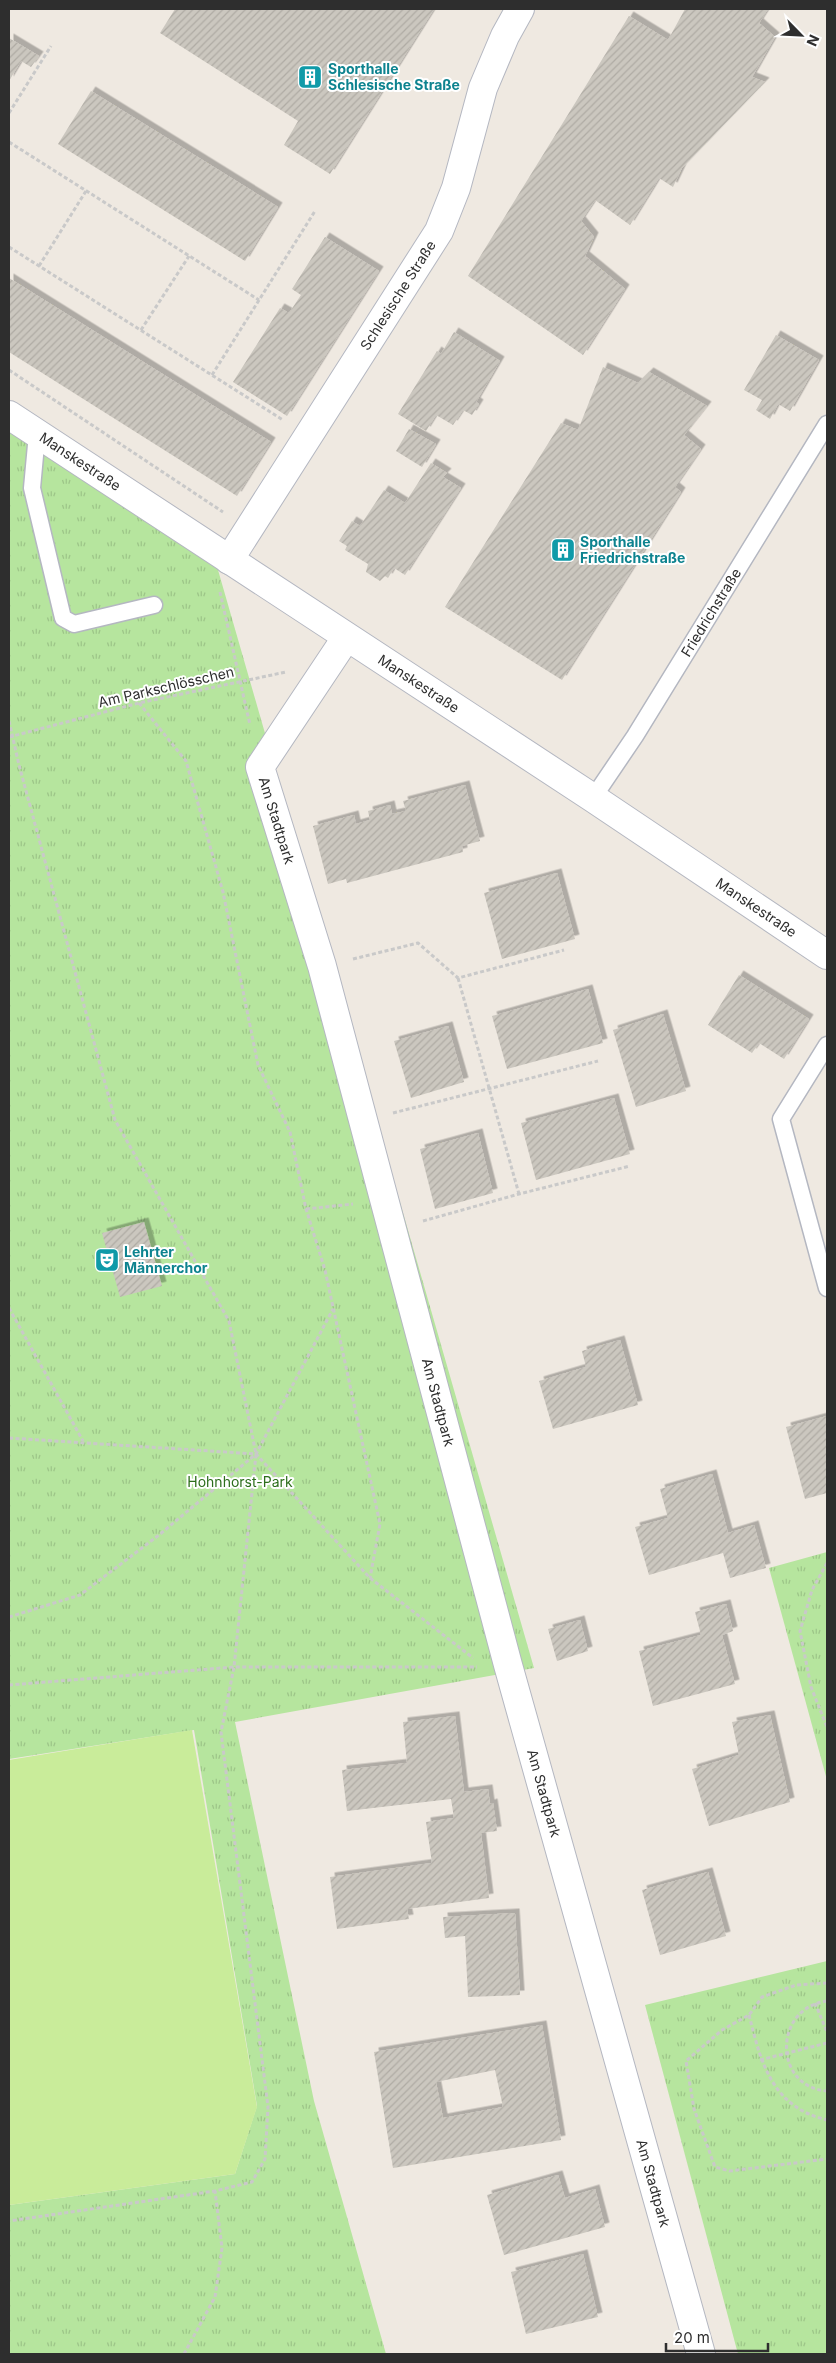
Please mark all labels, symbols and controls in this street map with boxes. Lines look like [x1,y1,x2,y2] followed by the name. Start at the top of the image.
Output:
[776,10,826,60] north arrow
[803,32,823,49] text: N
[328,60,460,93] place label: Sporthalle Schlesische Straße
[297,64,323,90] building icon: Sporthalle Schlesische Straße
[356,237,439,353] street label: Schlesische Straße
[37,428,124,494] street label: Manskestraße
[580,533,685,566] place label: Sporthalle Friedrichstraße
[550,537,576,563] building icon: Sporthalle Friedrichstraße
[677,565,744,659] street label: Friedrichstraße
[375,650,463,716] street label: Manskestraße
[96,663,235,710] street label: Am Parkschlösschen
[256,775,299,866] street label: Am Stadtpark
[713,874,800,940] street label: Manskestraße
[124,1243,208,1276] place label: Lehrter Männerchor
[94,1247,120,1273] theatre icon: Lehrter Männerchor
[419,1356,459,1448] street label: Am Stadtpark
[187,1473,293,1490] park label: Hohnhorst-Park
[524,1747,565,1839] street label: Am Stadtpark
[633,2137,674,2229] street label: Am Stadtpark
[666,2320,768,2352] scale bar
[674,2328,710,2347] text: 20 m

